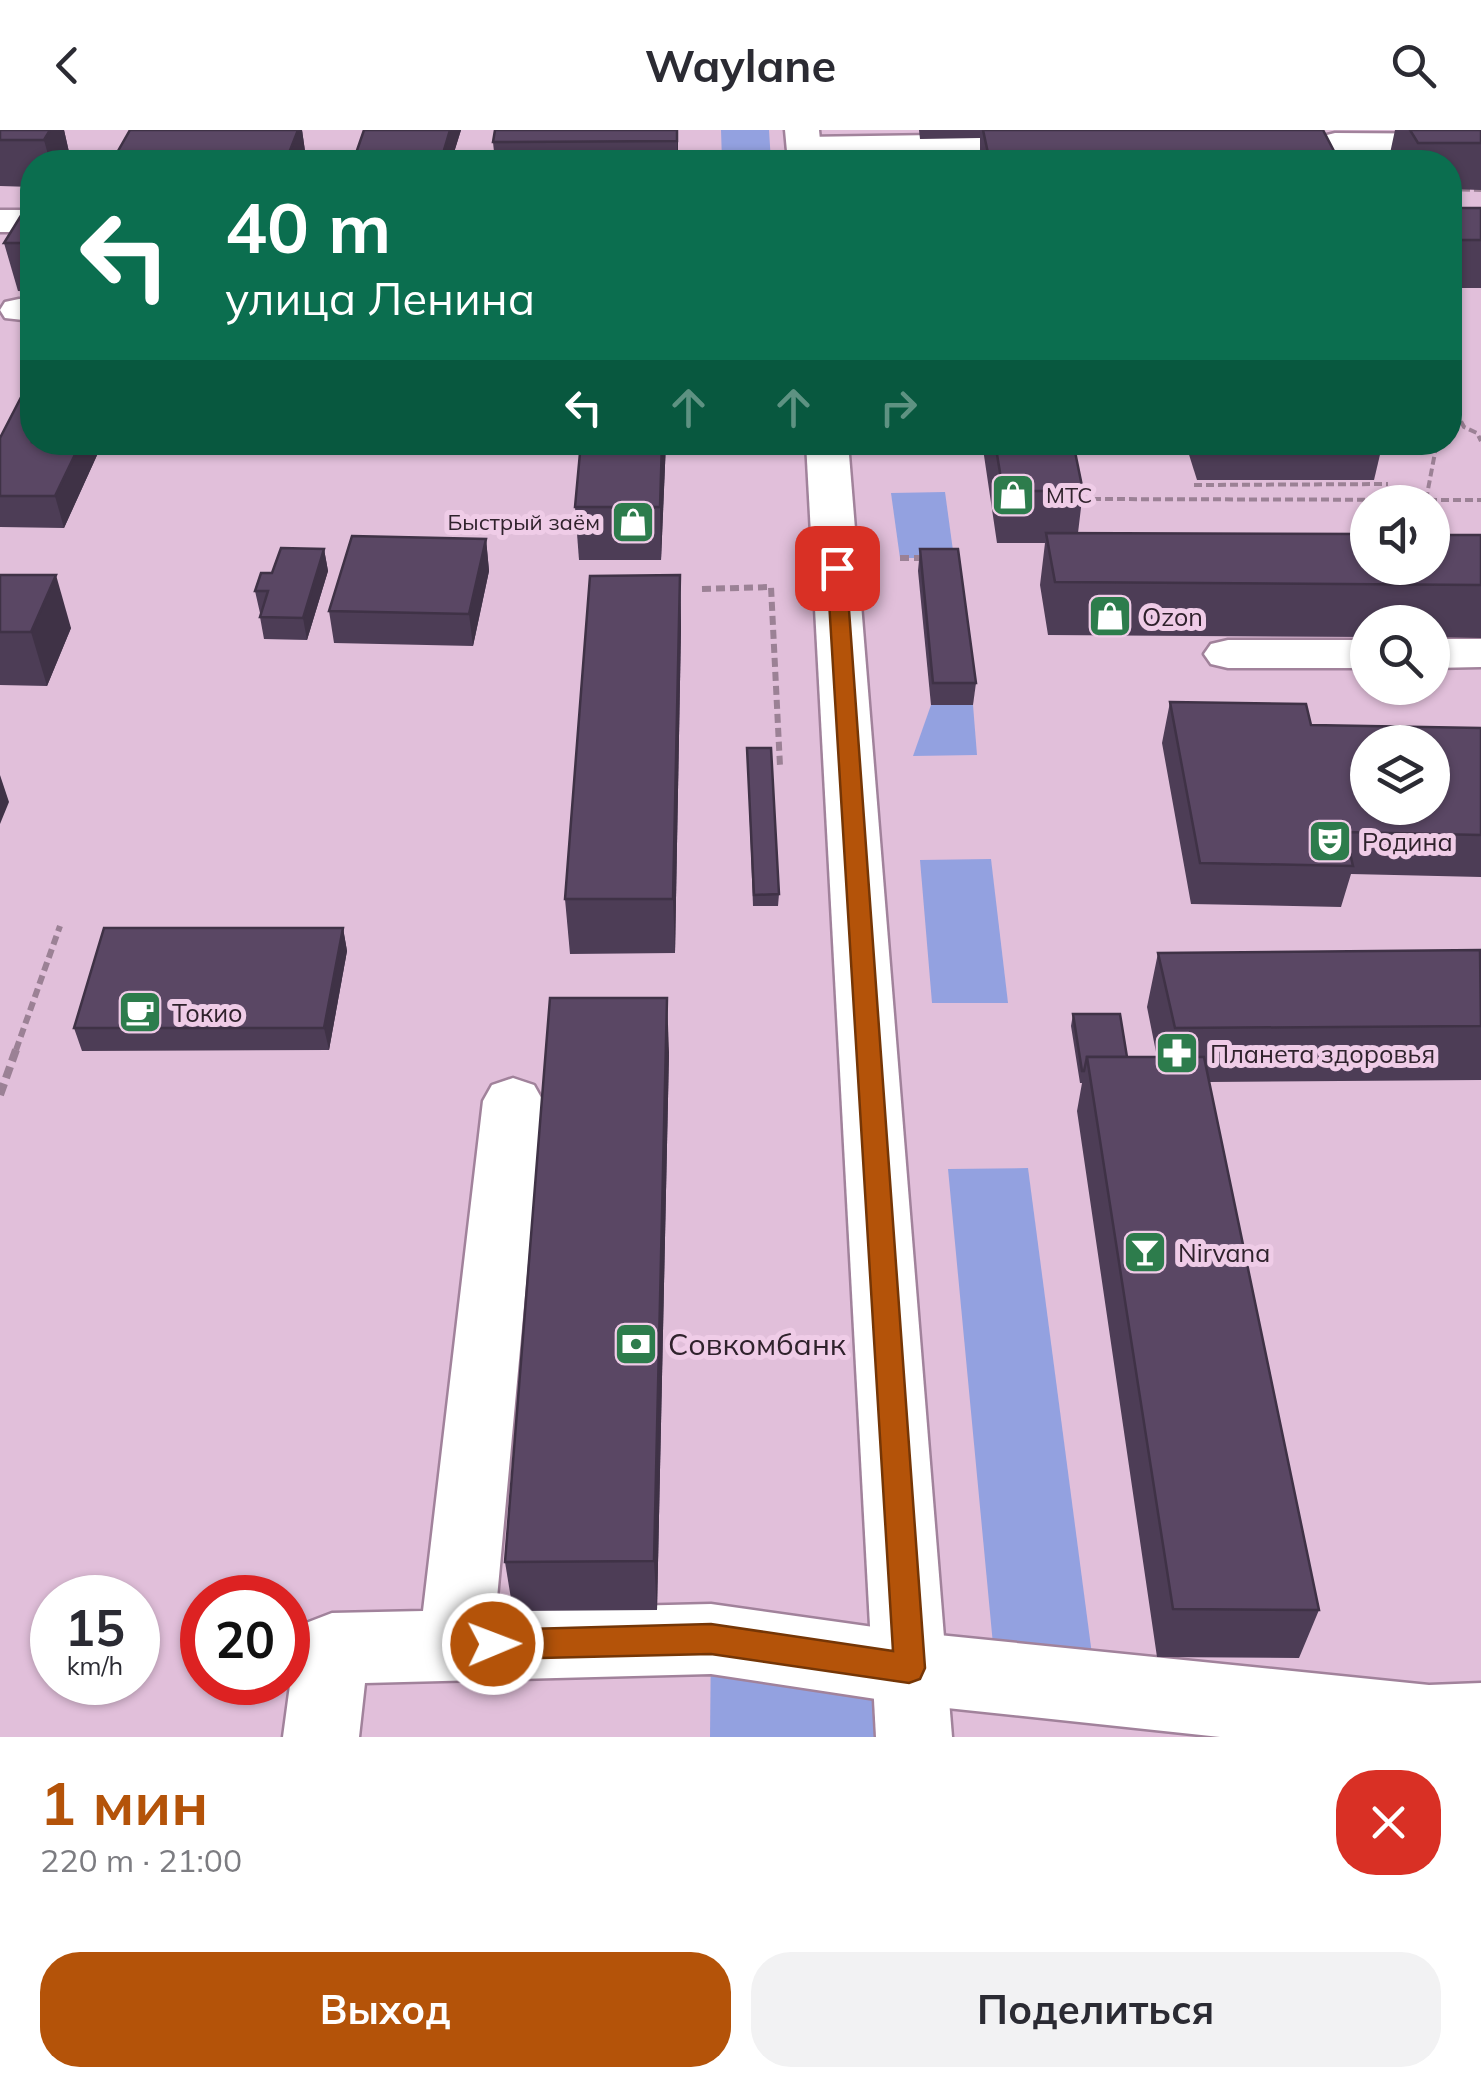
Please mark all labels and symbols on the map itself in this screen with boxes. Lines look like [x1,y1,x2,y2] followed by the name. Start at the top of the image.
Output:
[990,472,1036,518] shop icon: МТС
[1046,481,1092,509] place label: МТС
[610,499,656,545] shop icon: Быстрый заём
[447,508,600,536] place label: Быстрый заём
[795,526,880,611] pin
[1087,593,1133,639] shop icon: Ozon
[1142,601,1203,632] place label: Ozon
[1307,818,1353,864] theatre icon: Родина
[1362,826,1453,857] place label: Родина
[117,989,163,1035] cafe icon: Токио
[172,997,243,1028] place label: Токио
[1154,1030,1200,1076] pharmacy icon: Планета здоровья
[1210,1038,1435,1069] place label: Планета здоровья
[1122,1229,1168,1275] bar icon: Nirvana
[1178,1237,1270,1268] place label: Nirvana
[613,1321,659,1367] bank icon: Совкомбанк
[668,1325,847,1363] place label: Совкомбанк
[180,1575,310,1705] speed limit sign: 20
[441,1592,545,1696] position arrow

